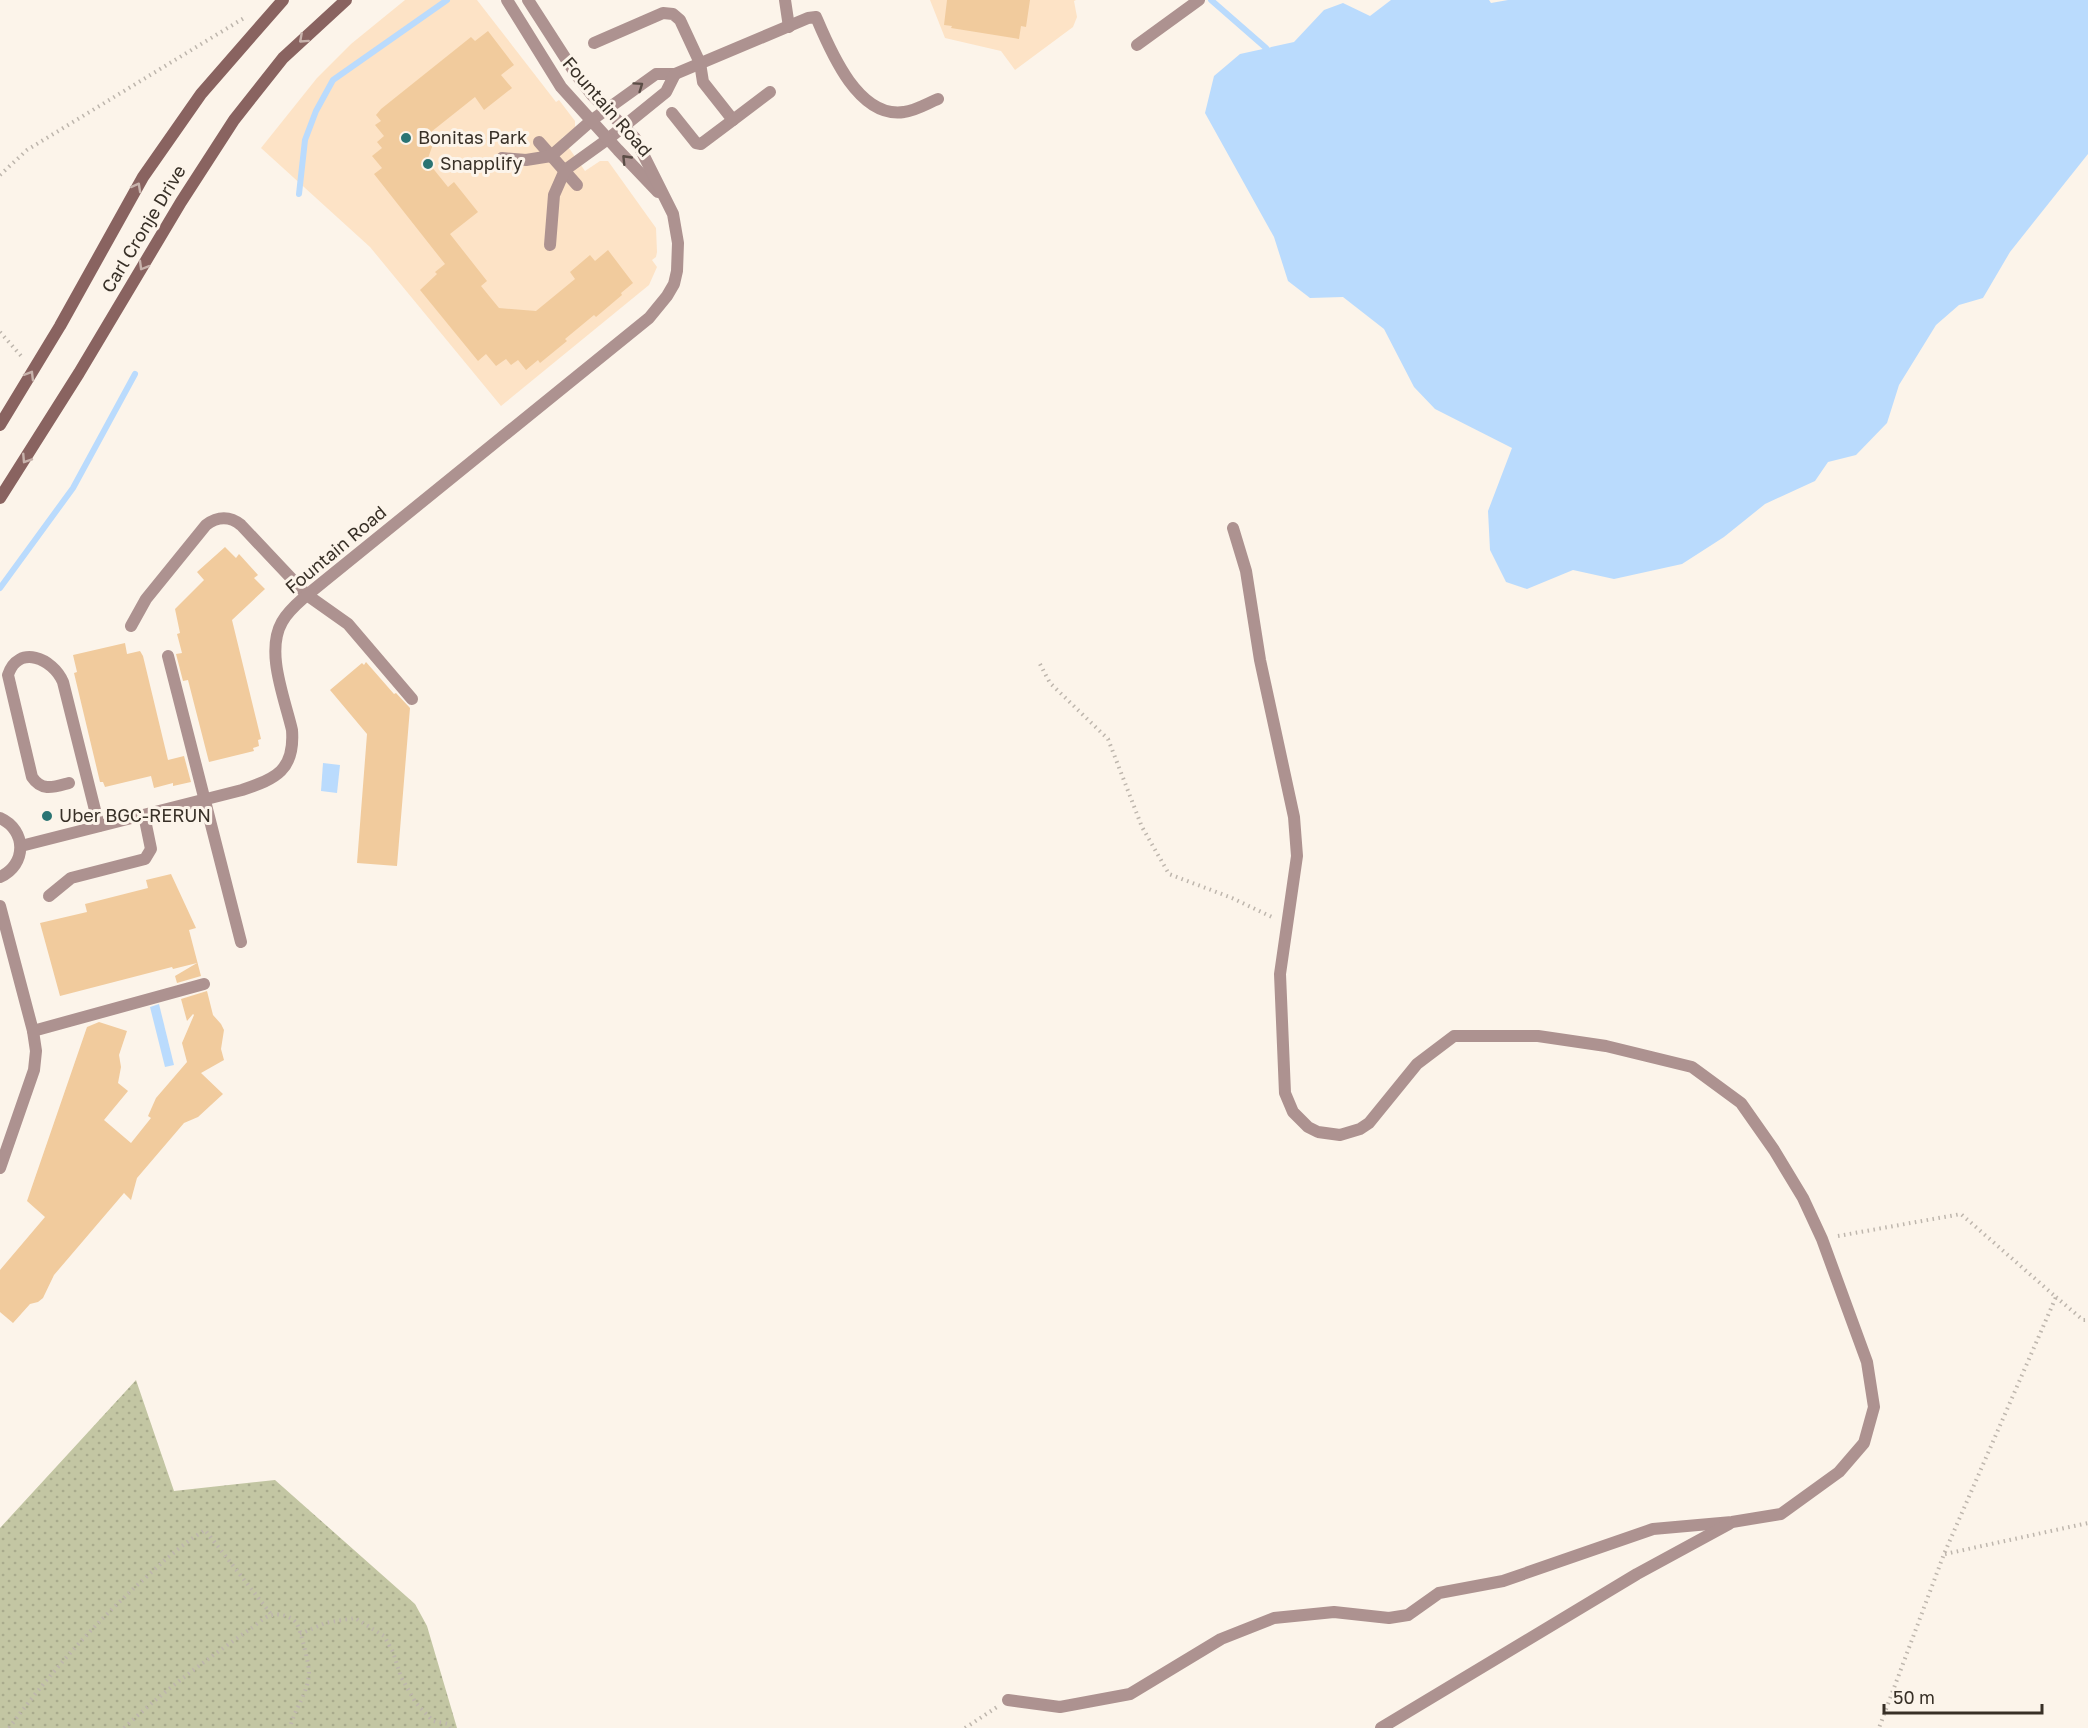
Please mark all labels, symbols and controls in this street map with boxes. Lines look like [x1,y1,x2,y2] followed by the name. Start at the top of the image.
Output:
[299,32,310,43] one-way arrow
[558,52,657,161] street label: Fountain Road
[632,82,643,93] one-way arrow
[418,126,527,148] place label: Bonitas Park
[399,131,413,145] marker: Bonitas Park
[440,152,523,174] place label: Snapplify
[623,156,634,167] one-way arrow
[421,157,435,171] marker: Snapplify
[96,161,190,296] street label: Carl Cronje Drive
[130,183,141,193] one-way arrow
[138,260,150,270] one-way arrow
[23,371,35,381] one-way arrow
[22,453,34,463] one-way arrow
[280,501,390,598] street label: Fountain Road
[59,804,211,826] place label: Uber BGC-RERUN
[40,809,54,823] marker: Uber BGC-RERUN
[1884,1677,2042,1715] scale bar
[1893,1686,1935,1708] text: 50 m

